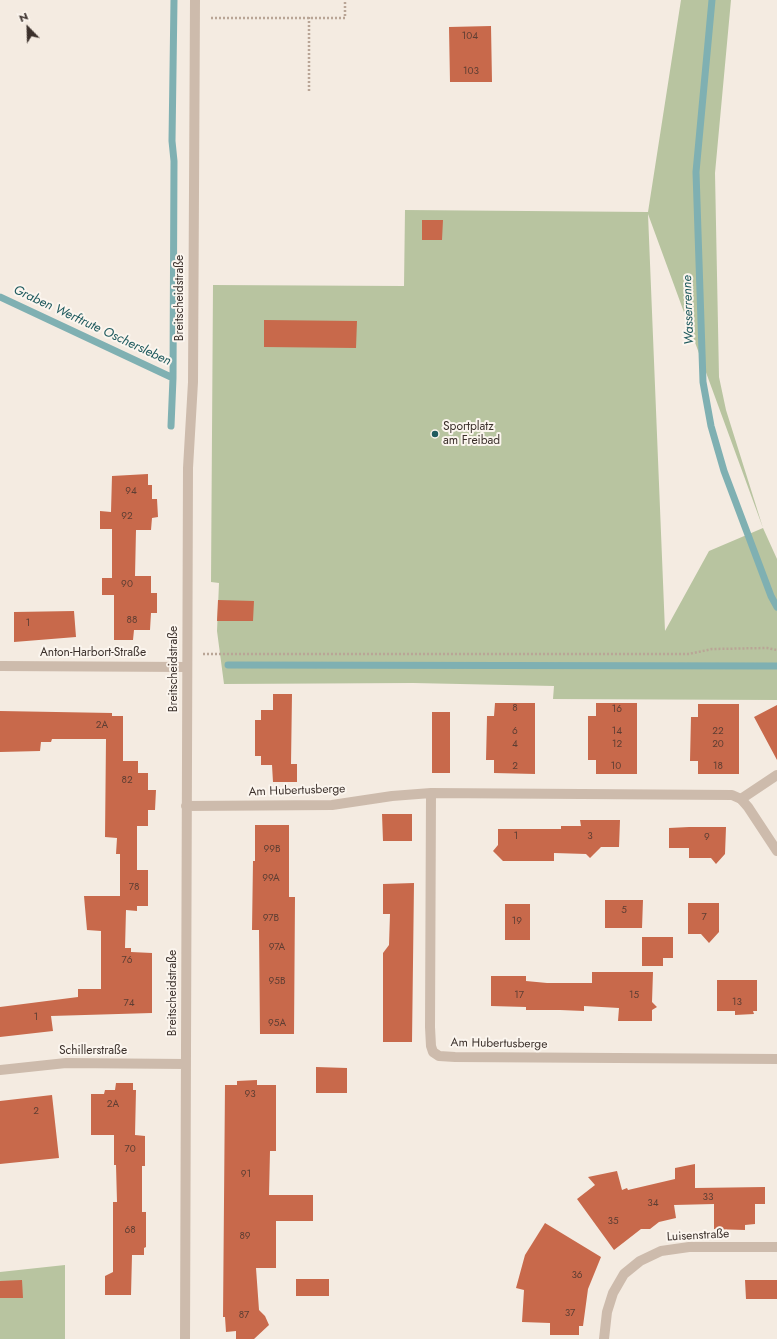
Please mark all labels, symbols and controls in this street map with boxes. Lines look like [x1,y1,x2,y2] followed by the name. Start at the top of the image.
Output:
[8,8,48,48] north arrow
[16,8,30,26] text: N
[462,31,478,43] house number: 104
[463,66,479,78] house number: 103
[173,255,187,341] street label: Breitscheidstraße
[680,275,698,345] water label: Wasserrenne
[11,283,173,369] water label: Graben Werftrute Oschersleben
[443,420,500,448] place label: Sportplatz am Freibad
[430,429,440,439] marker: Sportplatz am Freibad
[125,486,137,498] house number: 94
[121,511,133,523] house number: 92
[121,579,133,591] house number: 90
[127,615,137,627] house number: 88
[26,618,30,630] house number: 1
[167,626,181,712] street label: Breitscheidstraße
[40,646,146,660] street label: Anton-Harbort-Straße
[512,703,518,715] house number: 8
[612,704,622,716] house number: 16
[96,720,108,732] house number: 2A
[512,726,518,738] house number: 6
[612,726,622,738] house number: 14
[712,726,724,738] house number: 22
[512,739,518,751] house number: 4
[612,739,622,751] house number: 12
[712,739,724,751] house number: 20
[512,761,518,773] house number: 2
[611,761,621,773] house number: 10
[713,761,723,773] house number: 18
[121,775,133,787] house number: 82
[248,782,346,800] street label: Am Hubertusberge
[514,831,518,843] house number: 1
[587,831,593,843] house number: 3
[704,832,710,844] house number: 9
[263,844,281,856] house number: 99B
[262,873,280,885] house number: 99A
[129,882,139,894] house number: 78
[621,905,627,917] house number: 5
[701,912,707,924] house number: 7
[263,913,279,925] house number: 97B
[512,916,522,928] house number: 19
[269,942,285,954] house number: 97A
[166,950,180,1036] street label: Breitscheidstraße
[121,955,133,967] house number: 76
[269,976,285,988] house number: 95B
[514,990,524,1002] house number: 17
[629,990,639,1002] house number: 15
[732,997,742,1009] house number: 13
[123,998,135,1010] house number: 74
[34,1012,38,1024] house number: 1
[268,1018,286,1030] house number: 95A
[450,1036,548,1052] street label: Am Hubertusberge
[59,1044,127,1058] street label: Schillerstraße
[244,1089,256,1101] house number: 93
[107,1099,119,1111] house number: 2A
[33,1106,39,1118] house number: 2
[124,1144,136,1156] house number: 70
[241,1169,251,1181] house number: 91
[703,1192,713,1204] house number: 33
[647,1198,659,1210] house number: 34
[607,1216,619,1228] house number: 35
[124,1225,136,1237] house number: 68
[666,1227,730,1245] street label: Luisenstraße
[239,1231,251,1243] house number: 89
[571,1270,583,1282] house number: 36
[565,1308,575,1320] house number: 37
[239,1310,249,1322] house number: 87

